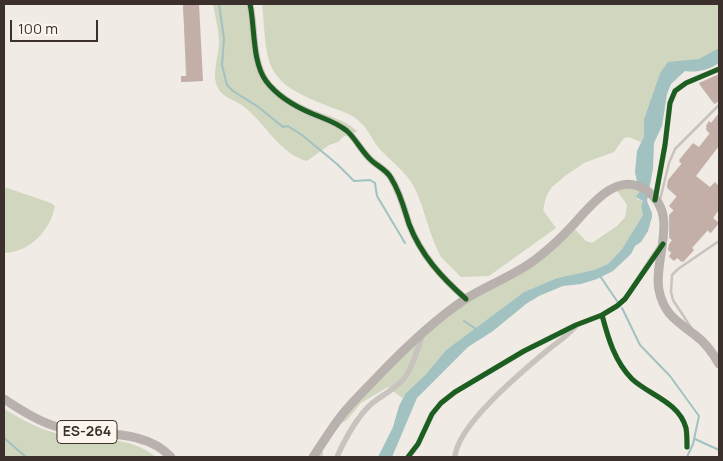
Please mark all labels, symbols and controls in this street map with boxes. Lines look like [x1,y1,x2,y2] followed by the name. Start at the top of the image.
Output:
[12,10,100,42] scale bar
[18,18,58,39] text: 100 m
[57,421,117,444] road number: ES-264

